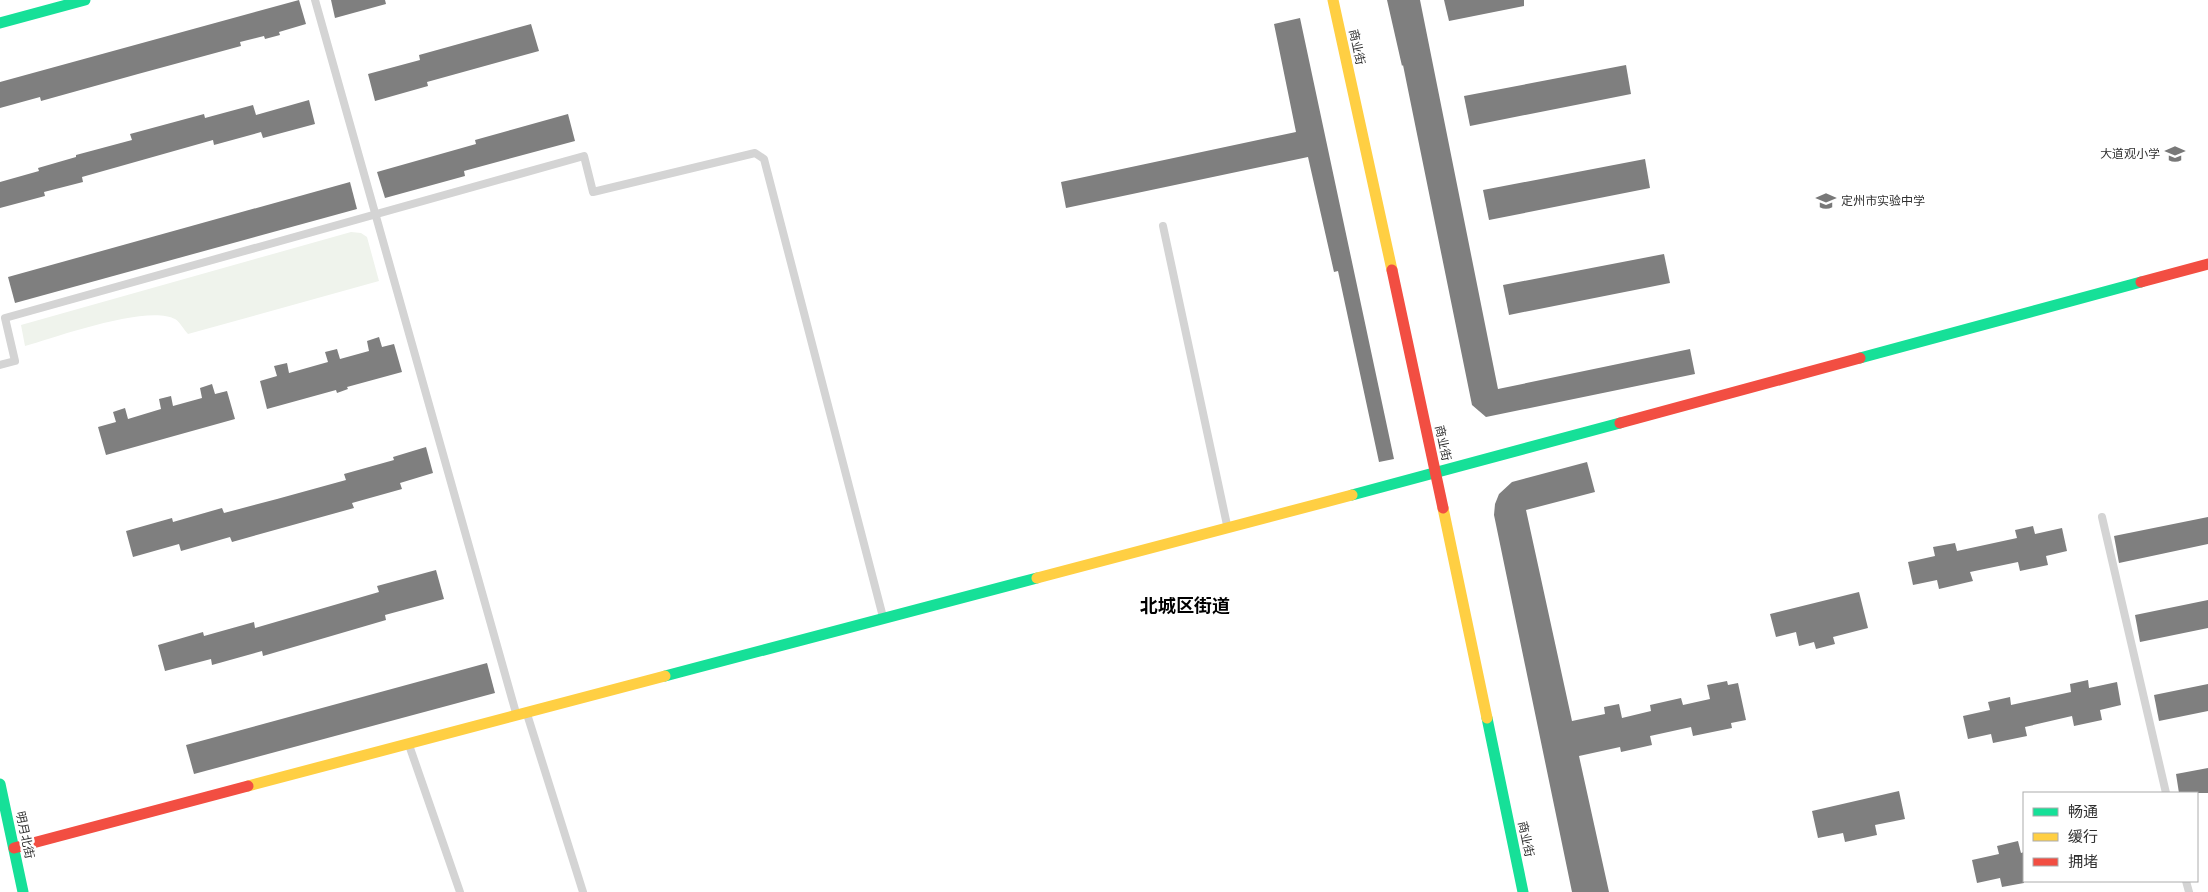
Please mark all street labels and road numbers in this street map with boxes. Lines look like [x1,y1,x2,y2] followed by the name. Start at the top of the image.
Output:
[1346,28,1368,66] street label: 商业街
[1432,424,1454,462] street label: 商业街
[13,810,37,860] street label: 明月北街
[1515,820,1537,858] street label: 商业街

